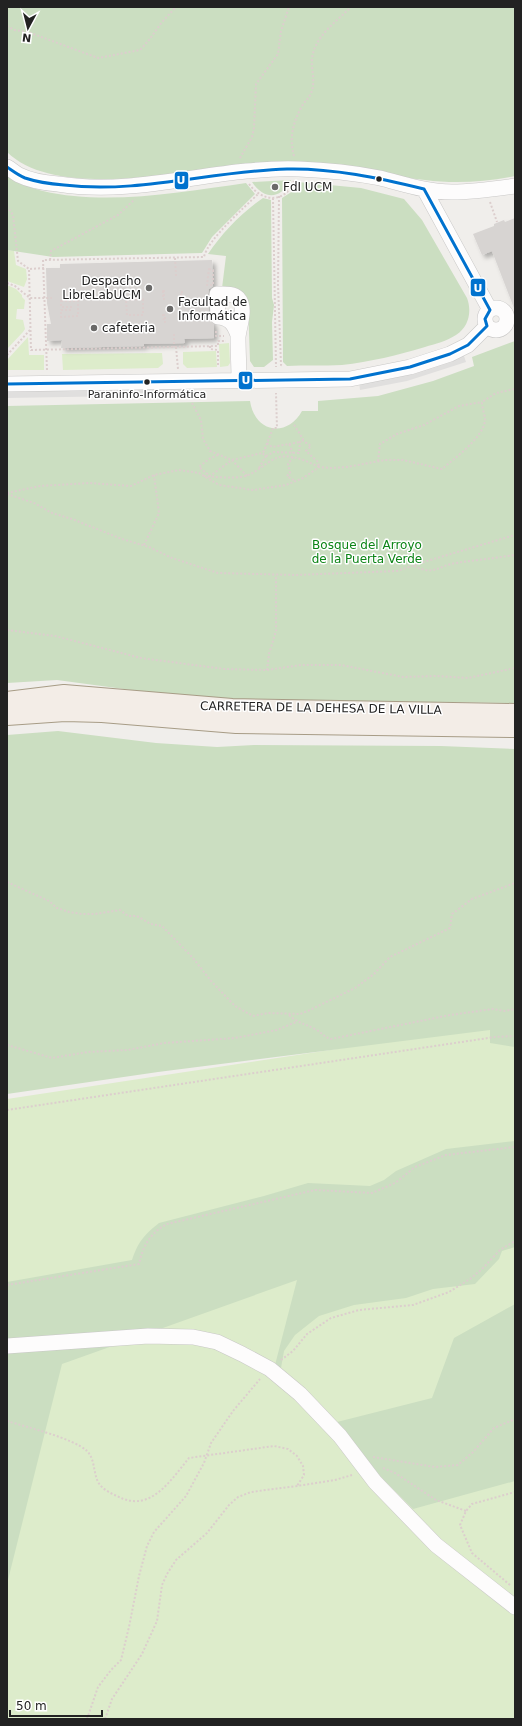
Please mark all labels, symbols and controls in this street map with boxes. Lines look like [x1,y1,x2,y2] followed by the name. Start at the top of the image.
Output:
[8,8,48,48] north arrow
[21,30,32,44] text: N
[174,171,189,190] line badge: U
[177,174,185,187] text: U
[374,174,384,184] unlabelled marker
[283,180,332,194] place label: FdI UCM
[270,182,280,192] marker: FdI UCM
[62,274,141,302] place label: Despacho LibreLabUCM
[470,278,486,297] line badge: U
[474,282,482,295] text: U
[144,283,154,293] marker: Despacho LibreLabUCM
[178,295,247,323] place label: Facultad de Informática
[165,304,175,314] marker: Facultad de Informática
[102,321,155,335] place label: cafeteria
[89,323,99,333] marker: cafeteria
[238,371,253,390] line badge: U
[242,374,250,387] text: U
[142,377,152,387] marker: Paraninfo-Informática
[88,388,206,401] place label: Paraninfo-Informática
[312,538,422,566] park label: Bosque del Arroyo de la Puerta Verde
[200,699,443,717] street label: CARRETERA DE LA DEHESA DE LA VILLA
[10,1692,102,1718] scale bar
[16,1699,47,1713] text: 50 m

